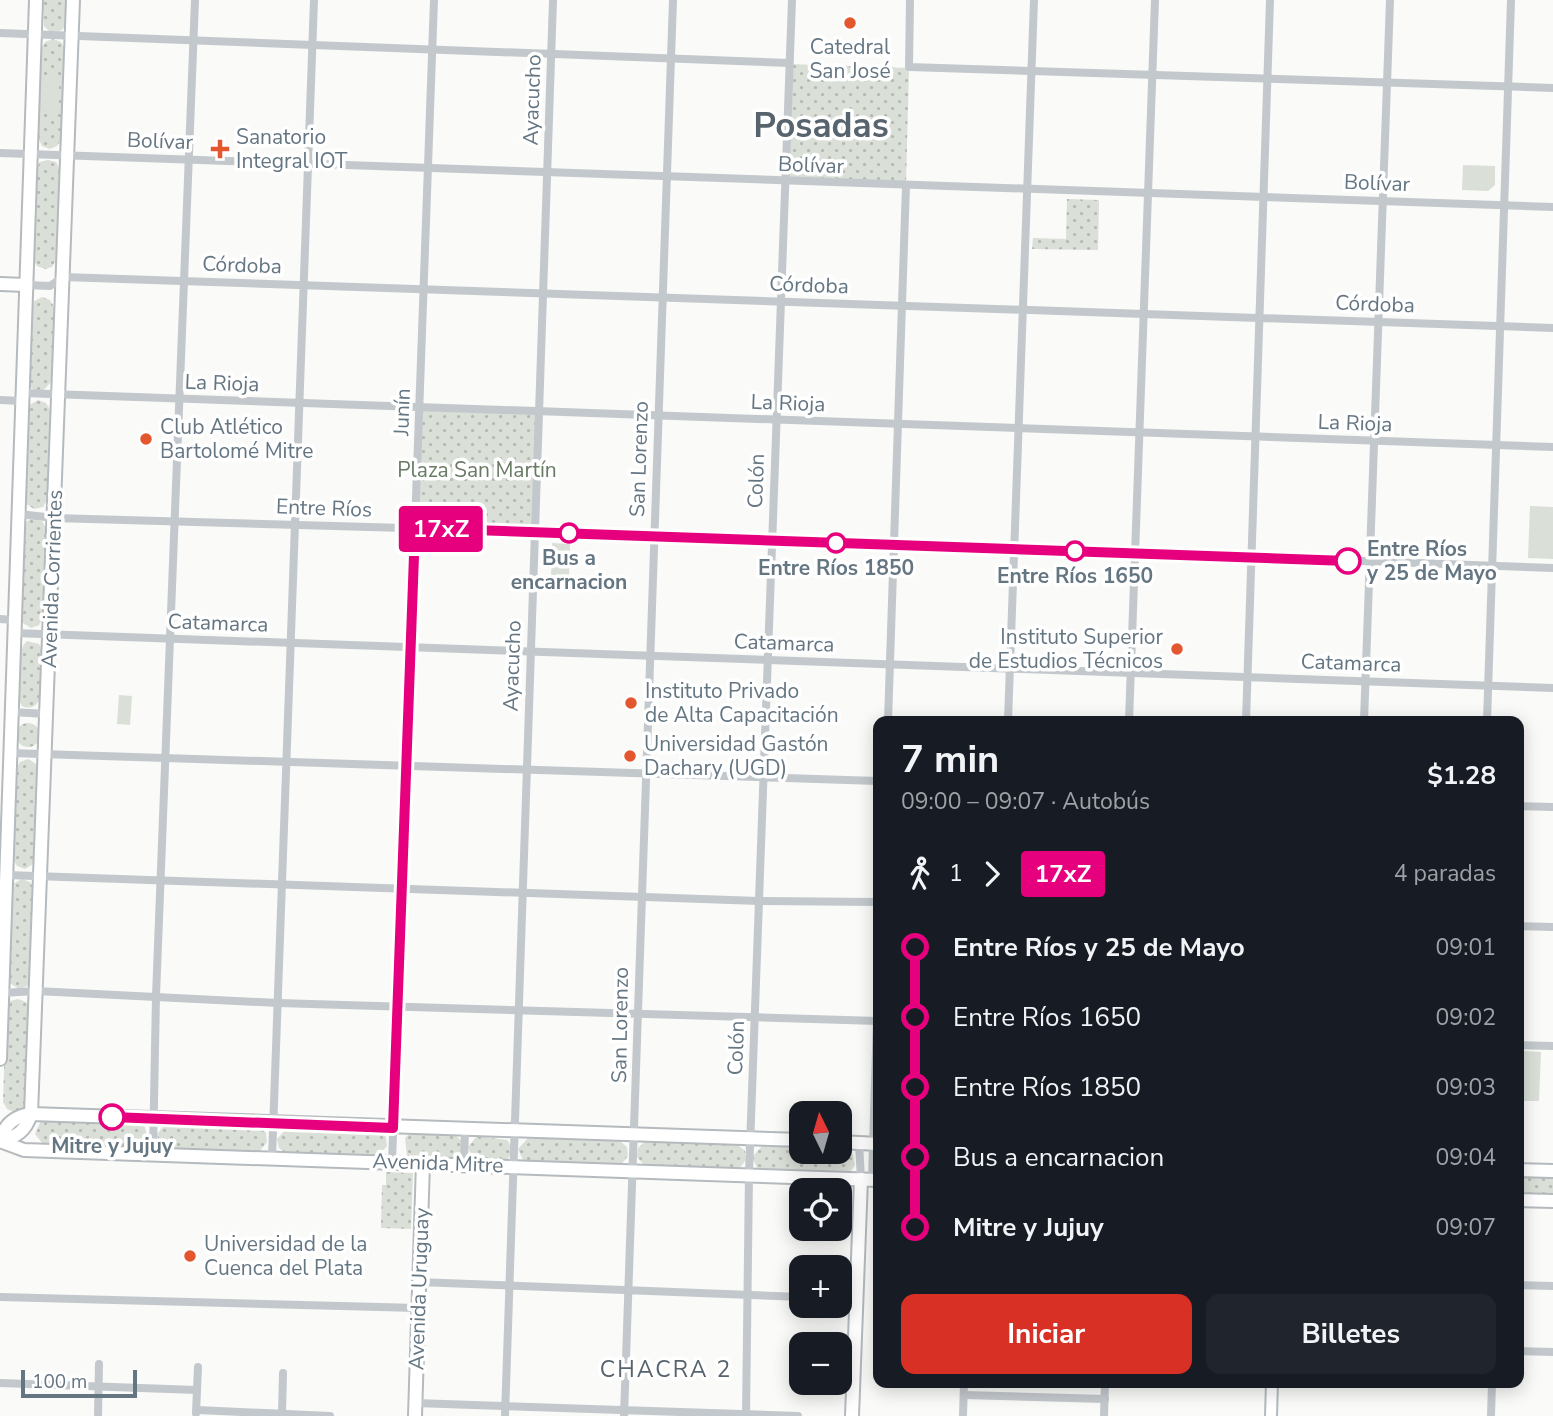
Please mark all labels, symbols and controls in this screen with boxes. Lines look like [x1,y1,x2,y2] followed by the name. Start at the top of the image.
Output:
[842,15,858,31] marker: Catedral San José
[809,33,891,85] place label: Catedral San José
[516,54,548,146] street label: Ayacucho
[753,102,889,149] district label: Posadas
[236,123,348,175] place label: Sanatorio Integral IOT
[126,126,194,156] street label: Bolívar
[210,139,230,159] marker: Sanatorio Integral IOT
[777,150,845,180] street label: Bolívar
[1343,168,1411,198] street label: Bolívar
[202,250,282,280] street label: Córdoba
[769,270,849,300] street label: Córdoba
[1335,289,1415,319] street label: Córdoba
[184,368,260,398] street label: La Rioja
[387,388,417,437] street label: Junín
[750,388,826,418] street label: La Rioja
[623,401,655,517] street label: San Lorenzo
[1317,408,1393,438] street label: La Rioja
[160,413,313,465] place label: Club Atlético Bartolomé Mitre
[138,431,154,447] marker: Club Atlético Bartolomé Mitre
[741,453,771,509] street label: Colón
[397,456,557,484] park label: Plaza San Martín
[35,489,69,669] street label: Avenida Corrientes
[275,492,373,524] street label: Entre Ríos
[392,506,490,552] line badge: 17xZ
[413,513,469,545] text: 17xZ
[559,523,579,543] marker: Bus a encarnacion
[826,533,846,553] marker: Entre Ríos 1850
[1366,535,1497,587] place label: Entre Ríos y 25 de Mayo
[1065,541,1085,561] marker: Entre Ríos 1650
[511,544,627,596] place label: Bus a encarnacion
[1335,548,1361,574] marker: Entre Ríos y 25 de Mayo
[758,554,914,582] place label: Entre Ríos 1850
[997,562,1153,590] place label: Entre Ríos 1650
[167,607,269,639] street label: Catamarca
[496,620,528,712] street label: Ayacucho
[969,623,1163,675] place label: Instituto Superior de Estudios Técnicos
[733,627,835,659] street label: Catamarca
[1169,641,1185,657] marker: Instituto Superior de Estudios Técnicos
[1300,647,1402,679] street label: Catamarca
[645,677,839,729] place label: Instituto Privado de Alta Capacitación
[623,695,639,711] marker: Instituto Privado de Alta Capacitación
[644,730,829,782] place label: Universidad Gastón Dachary (UGD)
[901,734,999,785] text: 7 min
[622,748,638,764] marker: Universidad Gastón Dachary (UGD)
[1427,758,1496,793] text: $1.28
[901,786,1150,817] text: 09:00 – 09:07 · Autobús
[901,855,939,893] icon: walk
[973,855,1011,893] icon: forward
[949,858,963,889] text: 1
[1035,858,1091,890] text: 17xZ
[1394,858,1496,889] text: 4 paradas
[953,930,1245,965] text: Entre Ríos y 25 de Mayo
[1436,932,1496,963] text: 09:01
[605,967,635,1083] street label: San Lorenzo
[953,1000,1141,1035] text: Entre Ríos 1650
[1436,1002,1496,1033] text: 09:02
[721,1020,751,1076] street label: Colón
[953,1070,1141,1105] text: Entre Ríos 1850
[1436,1072,1496,1103] text: 09:03
[789,1101,852,1164] north arrow
[789,1101,852,1395] map controls
[99,1104,125,1130] marker: Mitre y Jujuy
[51,1132,174,1160] place label: Mitre y Jujuy
[953,1140,1164,1175] text: Bus a encarnacion
[1436,1142,1496,1173] text: 09:04
[372,1147,504,1179] street label: Avenida Mitre
[789,1178,852,1241] button: locate
[402,1207,436,1371] street label: Avenida Uruguay
[953,1210,1104,1245] text: Mitre y Jujuy
[1436,1212,1496,1243] text: 09:07
[204,1230,367,1282] place label: Universidad de la Cuenca del Plata
[182,1248,198,1264] marker: Universidad de la Cuenca del Plata
[789,1255,852,1318] button: +
[901,1294,1192,1374] button: Iniciar
[1206,1294,1496,1374] button: Billetes
[789,1332,852,1395] button: −
[600,1354,732,1385] district label: CHACRA 2
[21,1367,136,1399] scale bar
[32,1369,87,1395] text: 100 m

